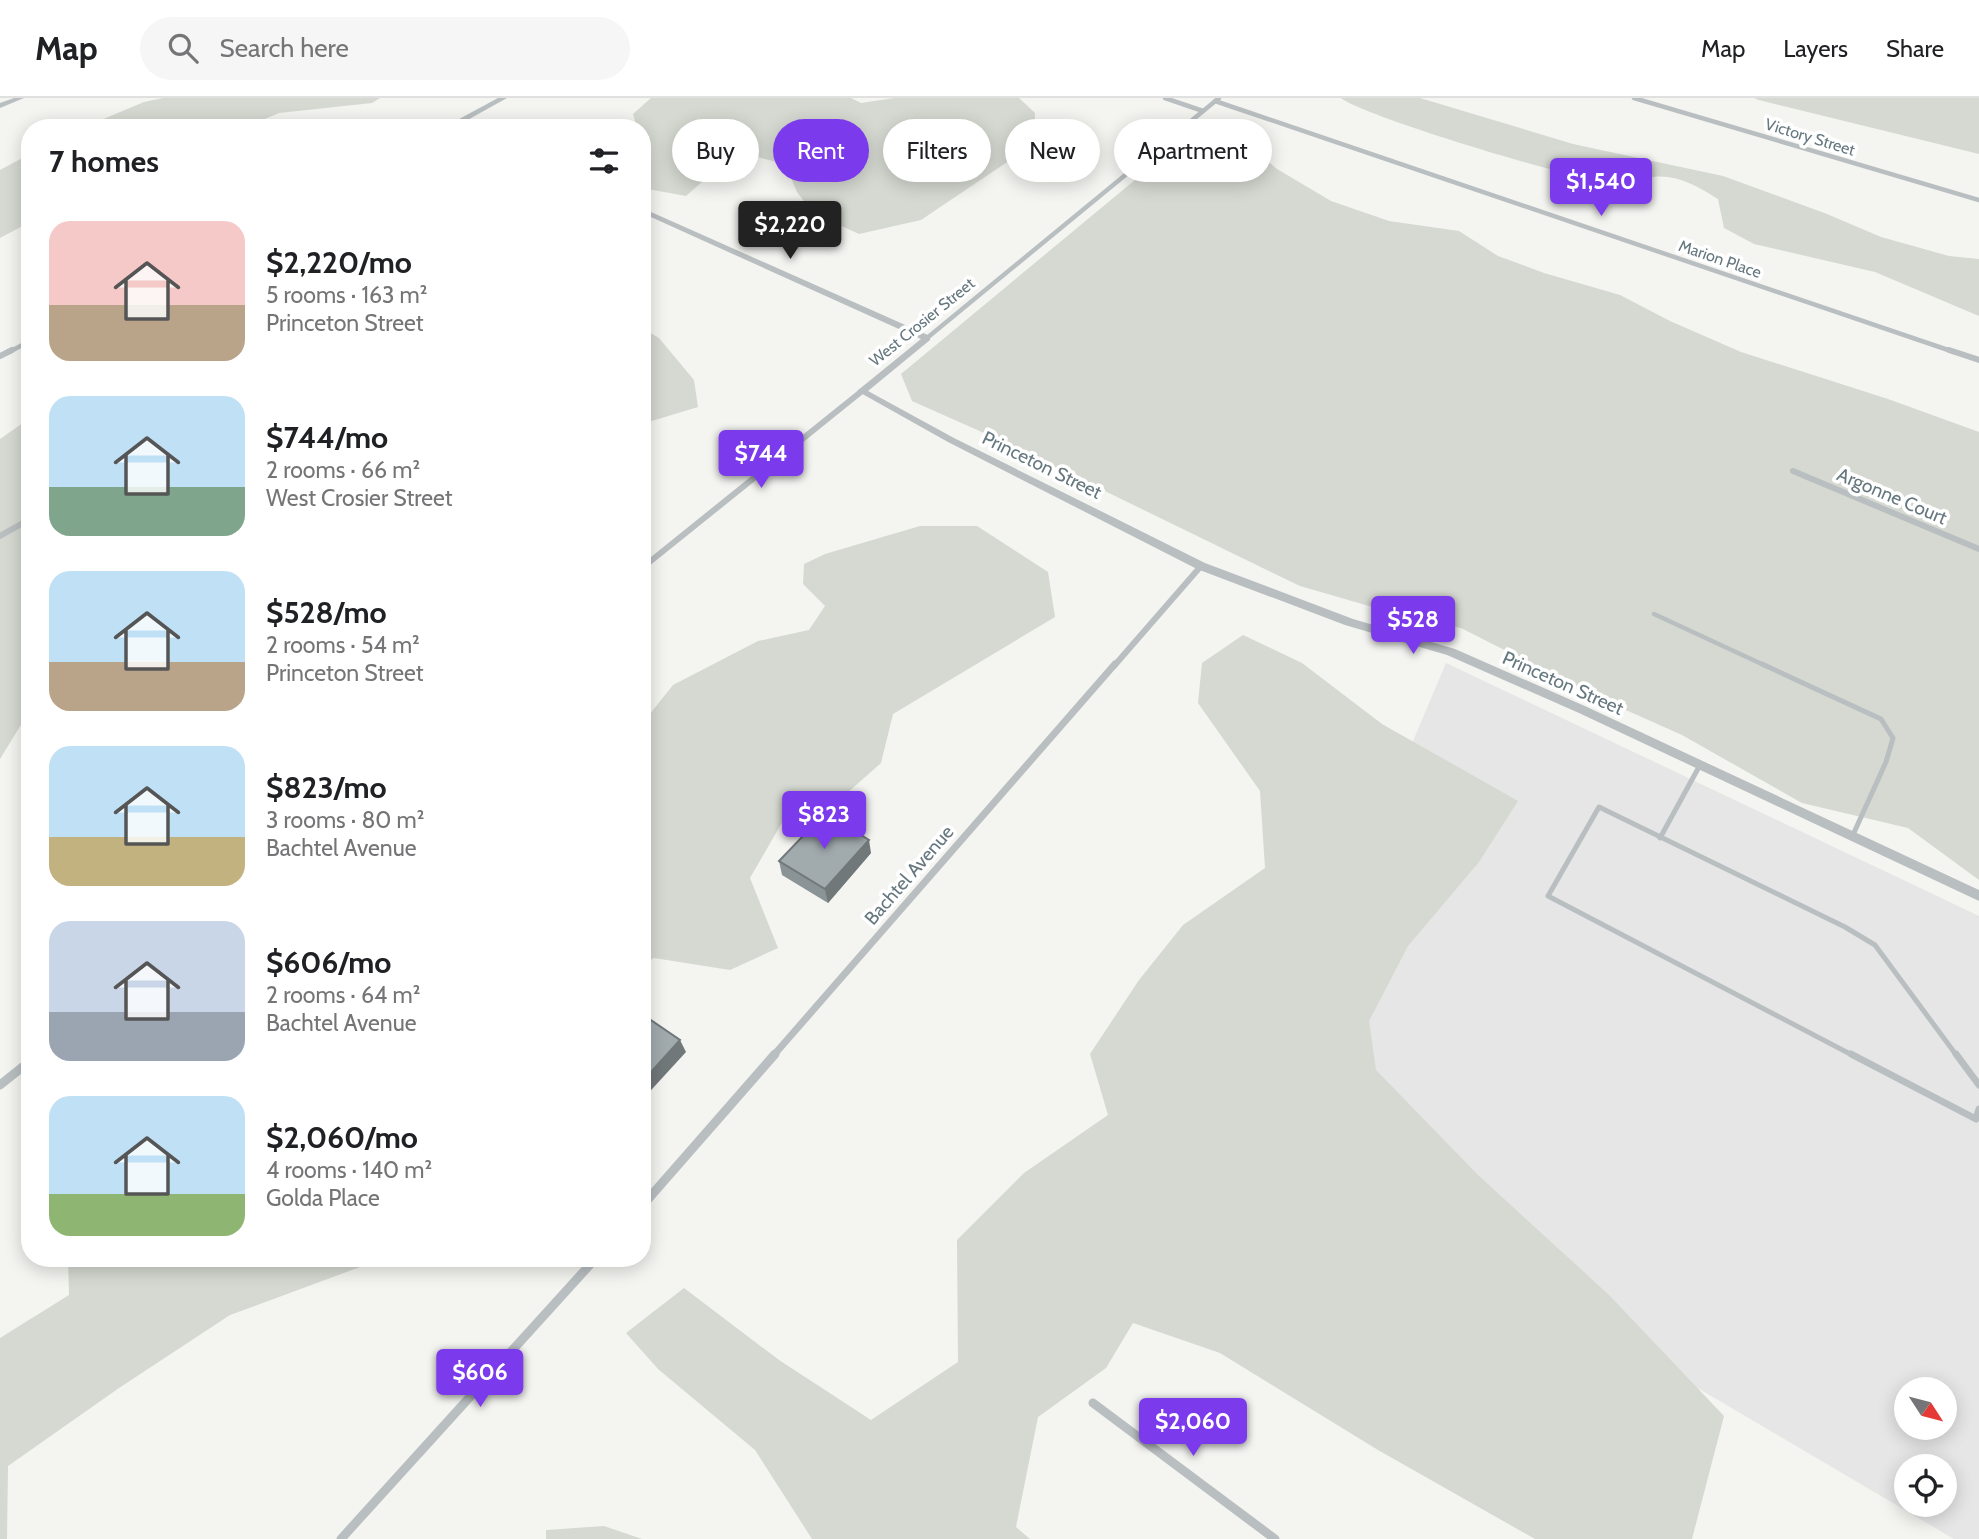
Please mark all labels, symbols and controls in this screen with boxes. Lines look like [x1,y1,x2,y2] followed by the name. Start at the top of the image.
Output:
[140,17,630,80] search box
[35,28,98,68] text: Map
[164,29,202,67] icon: search
[220,32,349,64] text: Search here
[1701,34,1745,63] text: Map
[1783,34,1848,63] text: Layers
[1886,34,1944,63] text: Share
[1763,114,1858,160] street label: Victory Street
[672,119,759,182] chip: Buy
[773,119,869,182] chip: Rent
[883,119,991,182] chip: Filters
[1005,119,1100,182] chip: New
[1114,119,1272,182] chip: Apartment
[585,142,623,180] icon: filters
[49,143,159,180] text: 7 homes
[1544,158,1658,218] pin: $1,540
[1566,167,1636,195] text: $1,540
[733,202,847,261] pin: $2,220
[754,210,826,238] text: $2,220
[1676,236,1764,282] street label: Marion Place
[266,244,412,281] text: $2,220/mo
[105,249,189,333] icon: home
[866,273,979,370] street label: West Crosier Street
[266,281,427,309] text: 5 rooms · 163 m²
[266,309,423,337] text: Princeton Street
[266,419,388,456] text: $744/mo
[105,424,189,508] icon: home
[978,426,1106,504] street label: Princeton Street
[720,430,802,490] pin: $744
[735,439,787,467] text: $744
[266,456,420,484] text: 2 rooms · 66 m²
[1834,463,1951,530] street label: Argonne Court
[266,484,452,512] text: West Crosier Street
[266,594,387,631] text: $528/mo
[1372,596,1454,656] pin: $528
[105,599,189,683] icon: home
[1387,605,1439,633] text: $528
[266,631,420,659] text: 2 rooms · 54 m²
[1499,646,1628,720] street label: Princeton Street
[266,659,423,687] text: Princeton Street
[266,769,387,806] text: $823/mo
[105,774,189,858] icon: home
[783,792,865,851] pin: $823
[798,800,850,828] text: $823
[266,806,424,834] text: 3 rooms · 80 m²
[860,820,959,929] street label: Bachtel Avenue
[266,834,416,862] text: Bachtel Avenue
[266,944,391,981] text: $606/mo
[105,949,189,1033] icon: home
[266,981,420,1009] text: 2 rooms · 64 m²
[266,1009,416,1037] text: Bachtel Avenue
[266,1119,418,1156] text: $2,060/mo
[105,1124,189,1208] icon: home
[266,1156,432,1184] text: 4 rooms · 140 m²
[266,1184,380,1212] text: Golda Place
[439,1350,521,1409] pin: $606
[452,1358,508,1386] text: $606
[1894,1377,1956,1440] north arrow
[1894,1377,1957,1517] map controls
[1136,1398,1250,1458] pin: $2,060
[1155,1407,1231,1435] text: $2,060
[1894,1454,1957,1517] button: locate

